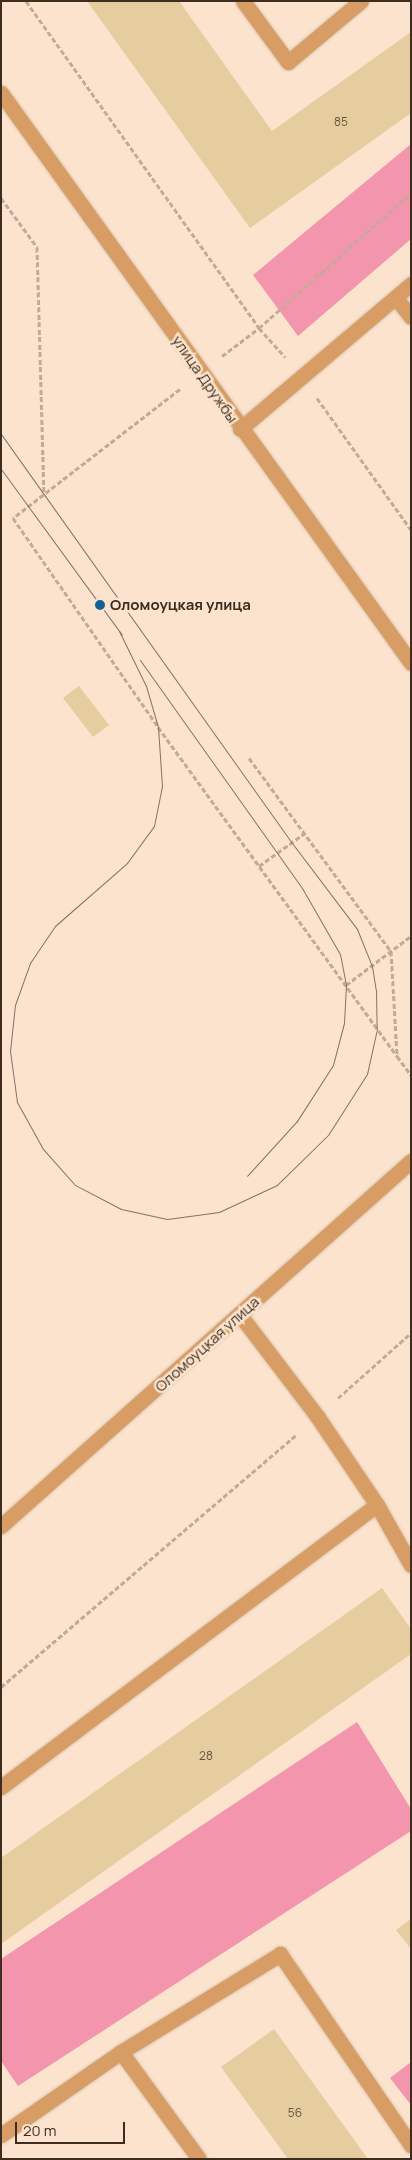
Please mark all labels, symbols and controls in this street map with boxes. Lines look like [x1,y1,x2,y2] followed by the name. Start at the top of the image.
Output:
[334,115,348,129] house number: 85
[168,332,242,426] street label: улица Дружбы
[110,596,251,614] place label: Оломоуцкая улица
[94,599,106,611] marker: Оломоуцкая улица
[151,1293,263,1395] street label: Оломоуцкая улица
[199,1749,213,1763] house number: 28
[288,2106,302,2120] house number: 56
[18,2112,128,2144] scale bar
[23,2120,56,2141] text: 20 m

